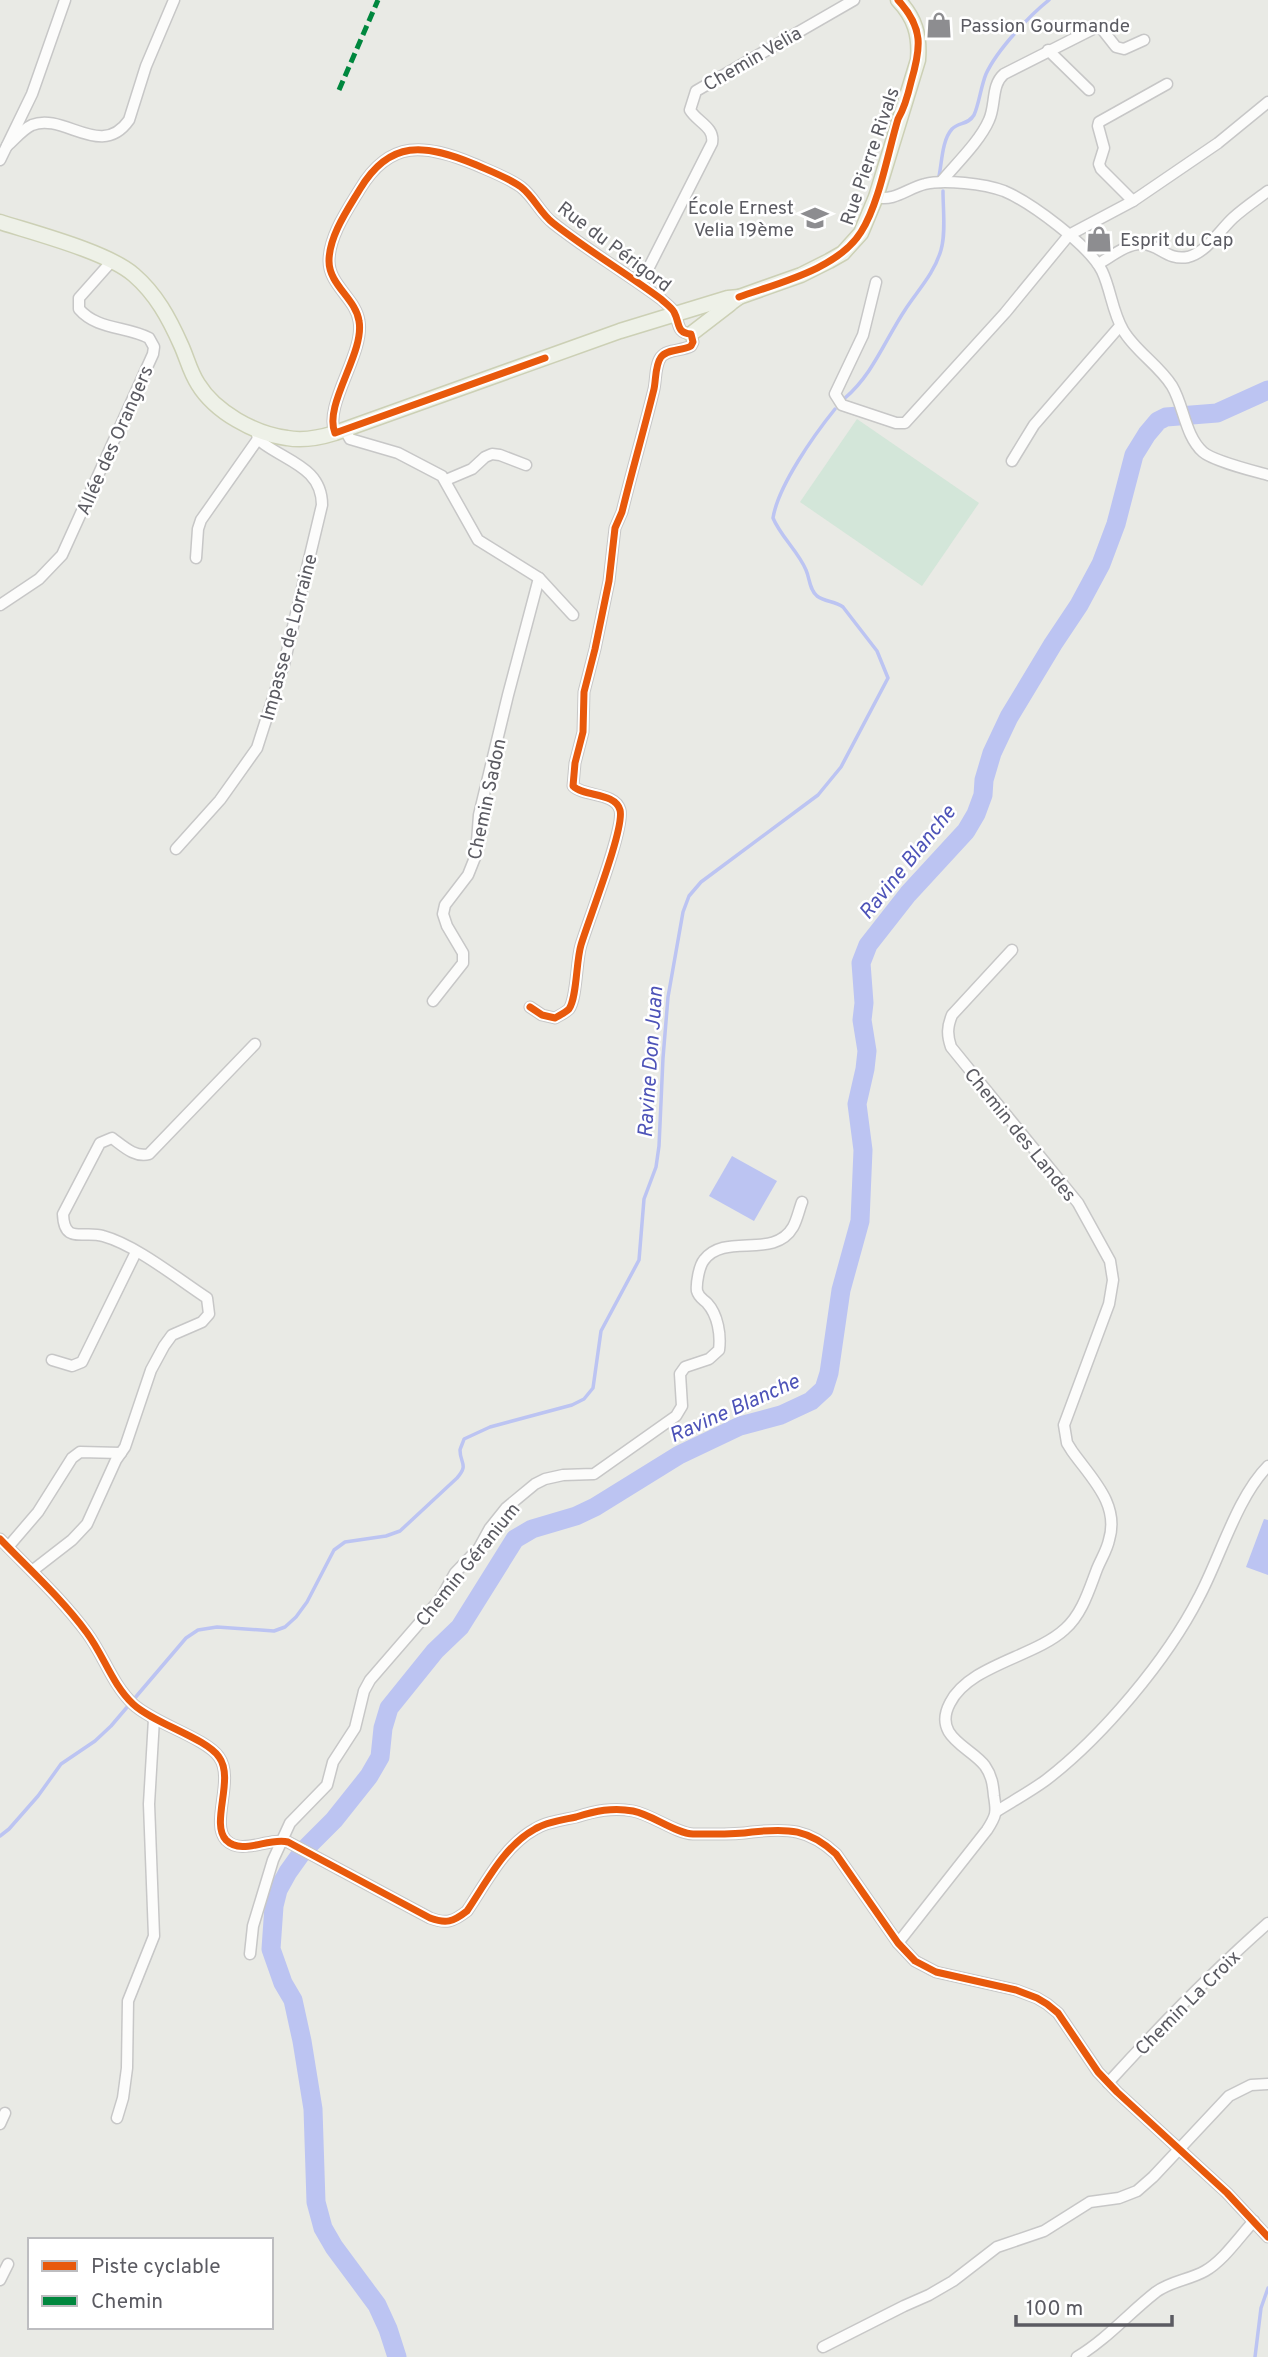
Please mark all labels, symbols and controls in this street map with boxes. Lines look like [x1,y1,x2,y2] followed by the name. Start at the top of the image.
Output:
[924,10,954,40] shop icon: Passion Gourmande
[960,15,1130,39] place label: Passion Gourmande
[700,22,806,98] street label: Chemin Velia
[836,84,906,229] street label: Rue Pierre Rivals
[688,196,794,243] place label: École Ernest Velia 19ème
[552,197,676,298] street label: Rue du Périgord
[800,203,830,233] school or university icon: École Ernest Velia 19ème
[1084,224,1114,254] shop icon: Esprit du Cap
[1120,229,1233,253] place label: Esprit du Cap
[72,362,160,519] street label: Allée des Orangers
[256,551,324,724] street label: Impasse de Lorraine
[463,737,513,862] street label: Chemin Sadon
[854,799,963,926] water label: Ravine Blanche
[633,985,670,1139] water label: Ravine Don Juan
[958,1063,1081,1207] street label: Chemin des Landes
[665,1368,805,1450] water label: Ravine Blanche
[411,1498,526,1632] street label: Chemin Géranium
[1131,1946,1246,2061] street label: Chemin La Croix
[28,2238,273,2329] legend
[91,2254,221,2281] text: Piste cyclable
[1016,2284,1172,2328] scale bar
[91,2289,163,2316] text: Chemin
[1026,2296,1083,2323] text: 100 m

